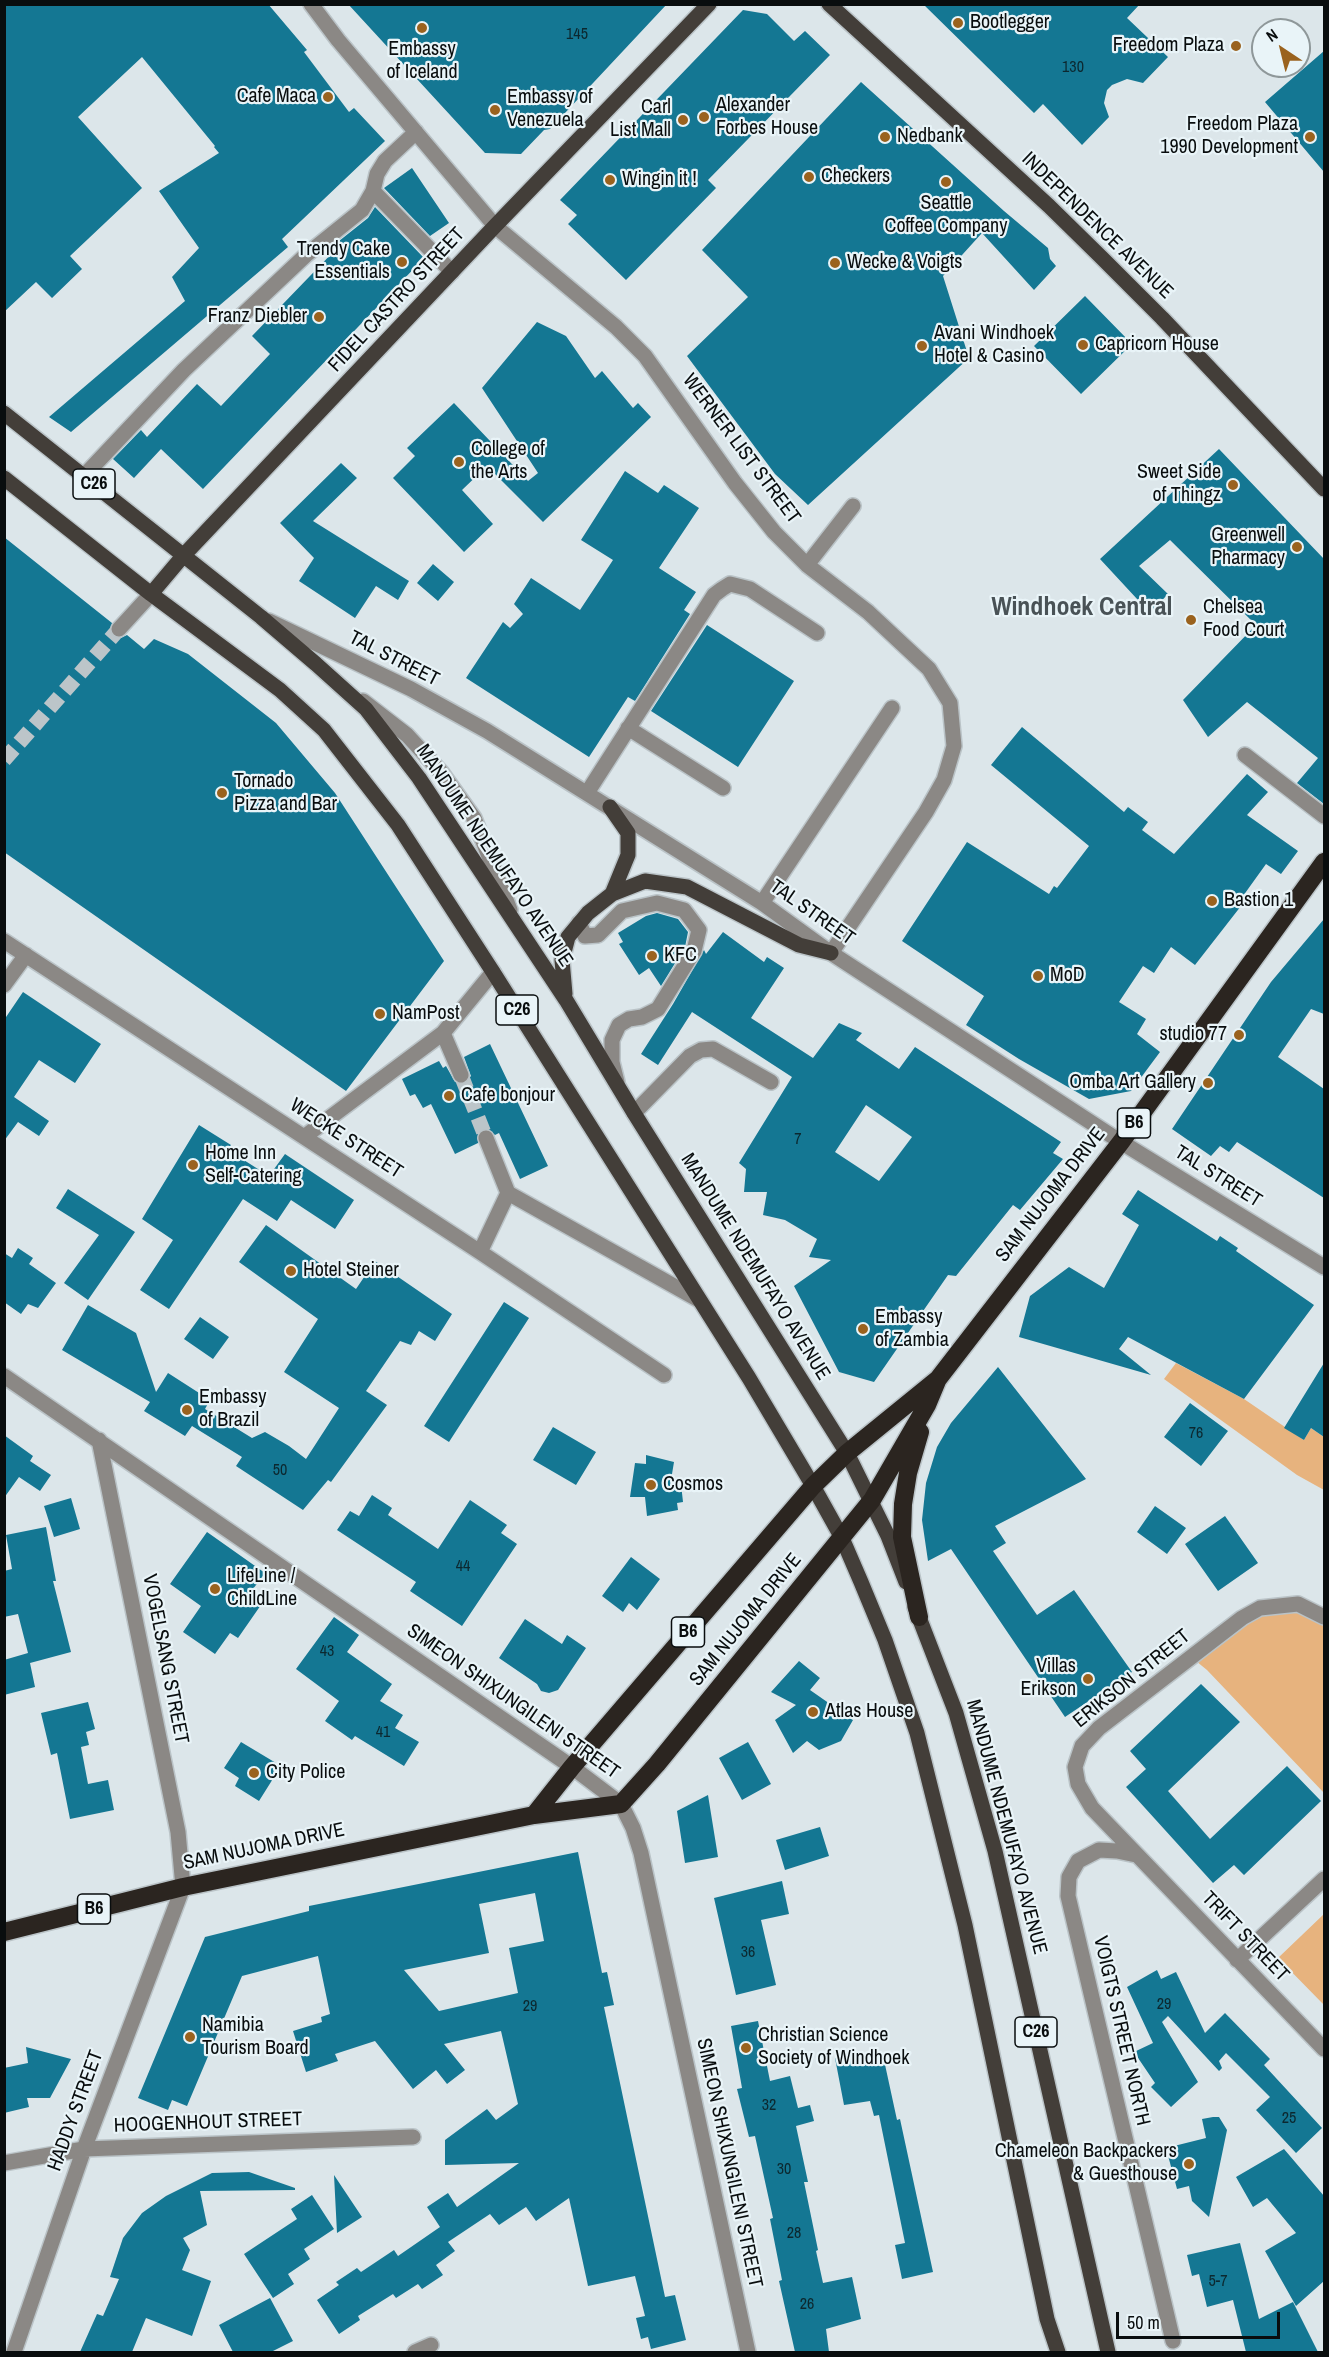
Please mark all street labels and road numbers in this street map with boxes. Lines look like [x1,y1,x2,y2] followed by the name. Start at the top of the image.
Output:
[1016,148,1178,304] street label: INDEPENDENCE AVENUE
[324,223,470,377] street label: FIDEL CASTRO STREET
[677,369,805,529] street label: WERNER LIST STREET
[73,469,115,499] road number: C26
[345,626,443,692] street label: TAL STREET
[411,740,577,972] street label: MANDUME NDEMUFAYO AVENUE
[765,875,859,951] street label: TAL STREET
[496,995,538,1025] road number: C26
[285,1094,407,1184] street label: WECKE STREET
[1118,1108,1150,1138] road number: B6
[991,1123,1111,1267] street label: SAM NUJOMA DRIVE
[1170,1141,1266,1213] street label: TAL STREET
[675,1149,835,1385] street label: MANDUME NDEMUFAYO AVENUE
[685,1549,807,1691] street label: SAM NUJOMA DRIVE
[137,1572,193,1746] street label: VOGELSANG STREET
[672,1617,704,1647] road number: B6
[402,1619,624,1785] street label: SIMEON SHIXUNGILENI STREET
[1069,1625,1195,1733] street label: ERIKSON STREET
[960,1697,1052,1957] street label: MANDUME NDEMUFAYO AVENUE
[181,1818,347,1876] street label: SAM NUJOMA DRIVE
[1196,1887,1294,1987] street label: TRIFT STREET
[78,1894,110,1924] road number: B6
[1088,1934,1154,2128] street label: VOIGTS STREET NORTH
[1015,2017,1057,2047] road number: C26
[691,2036,767,2290] street label: SIMEON SHIXUNGILENI STREET
[43,2047,109,2175] street label: HADDY STREET
[113,2108,303,2138] street label: HOOGENHOUT STREET

